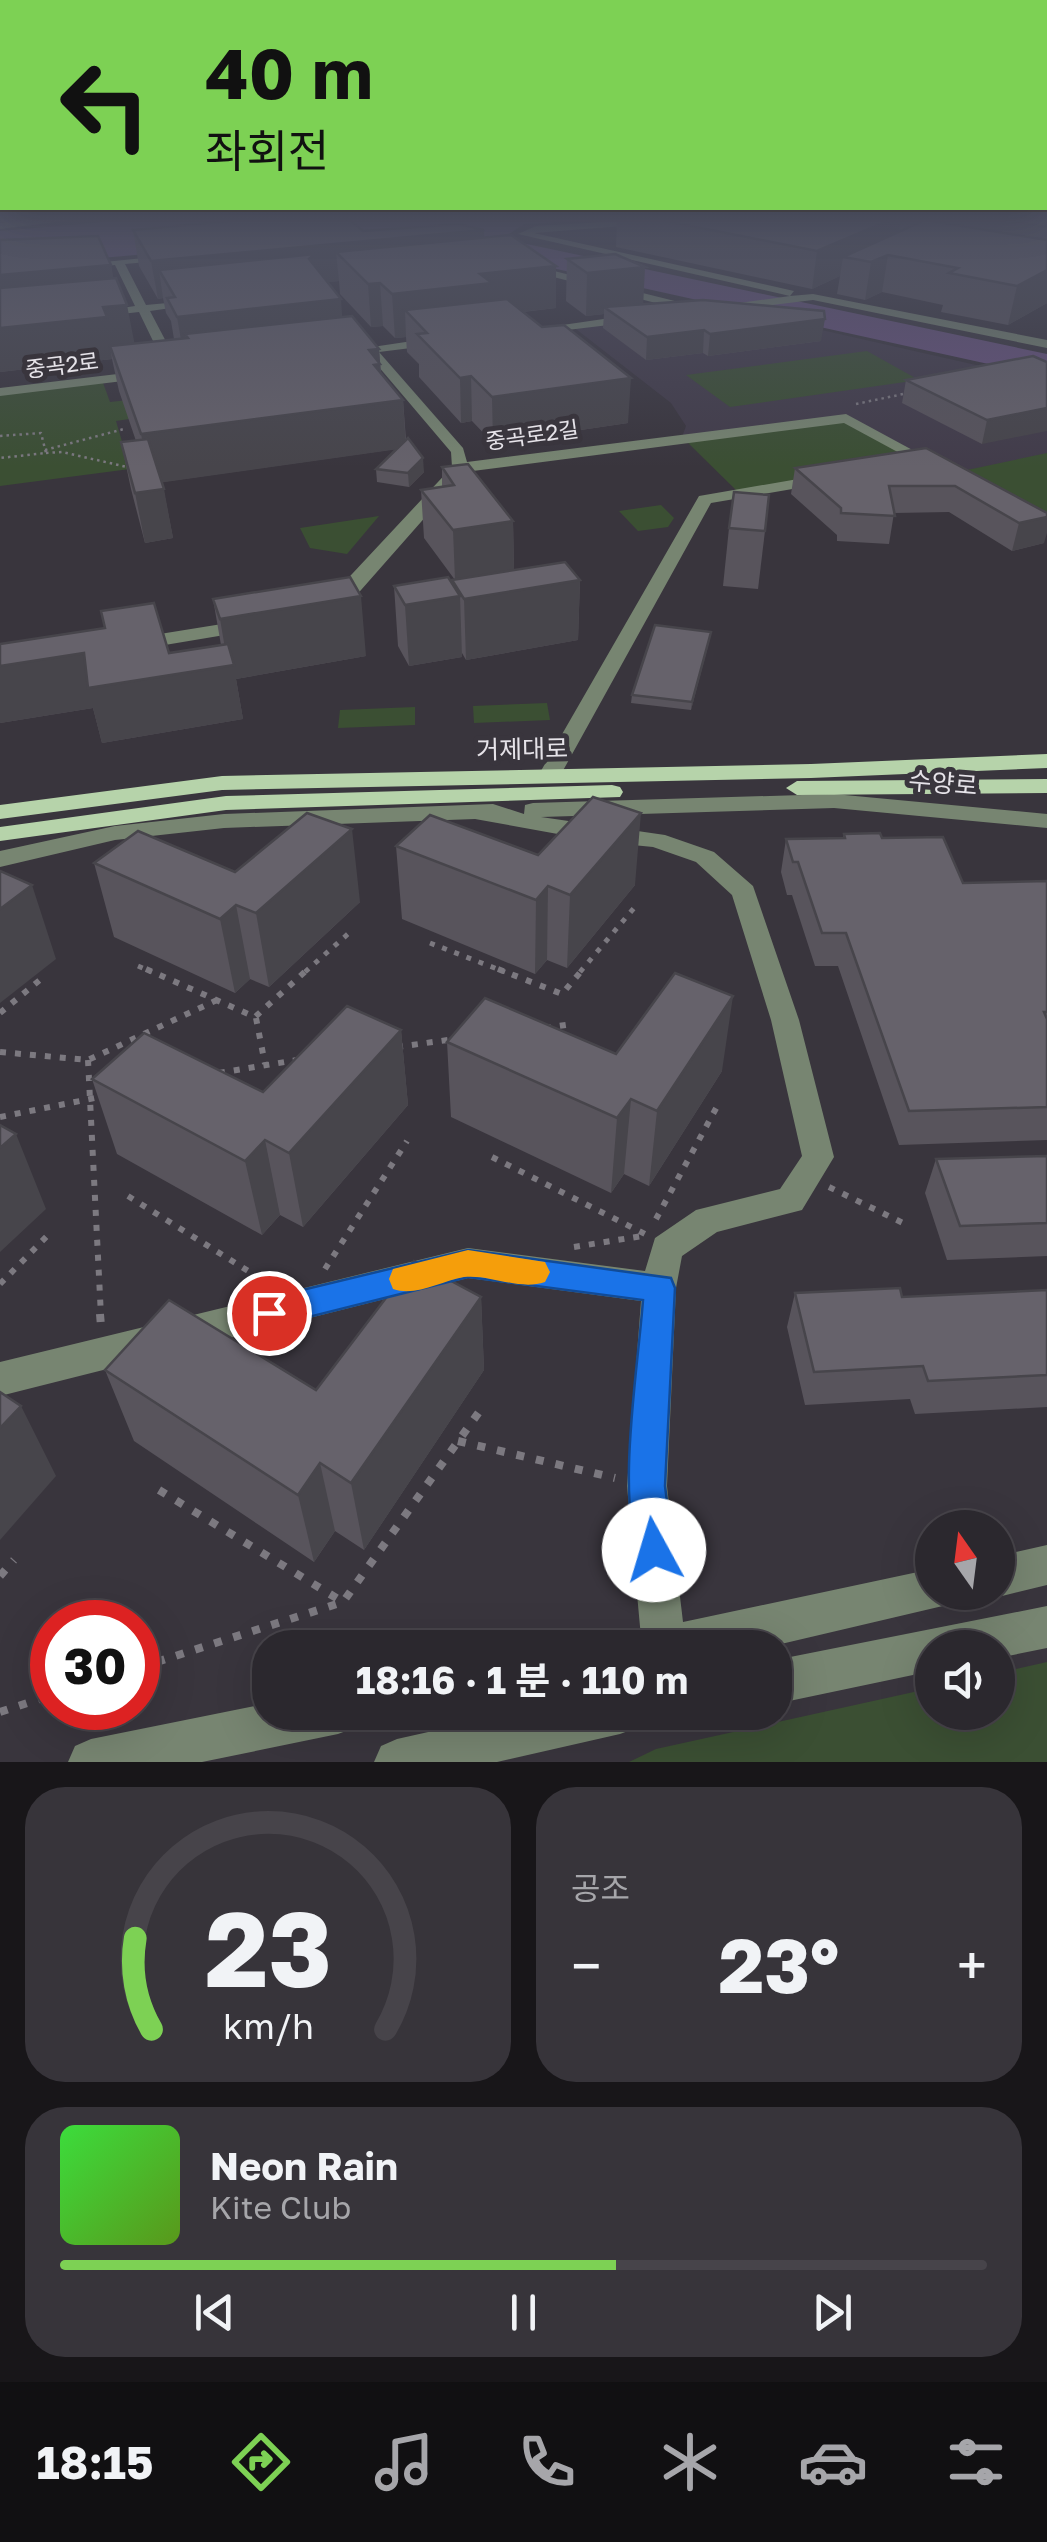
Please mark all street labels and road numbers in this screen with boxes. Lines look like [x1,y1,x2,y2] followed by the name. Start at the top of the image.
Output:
[24,347,100,382] street label: 중곡2로
[484,415,580,454] street label: 중곡로2길
[476,732,568,765] street label: 거제대로
[907,764,979,801] street label: 수양로

